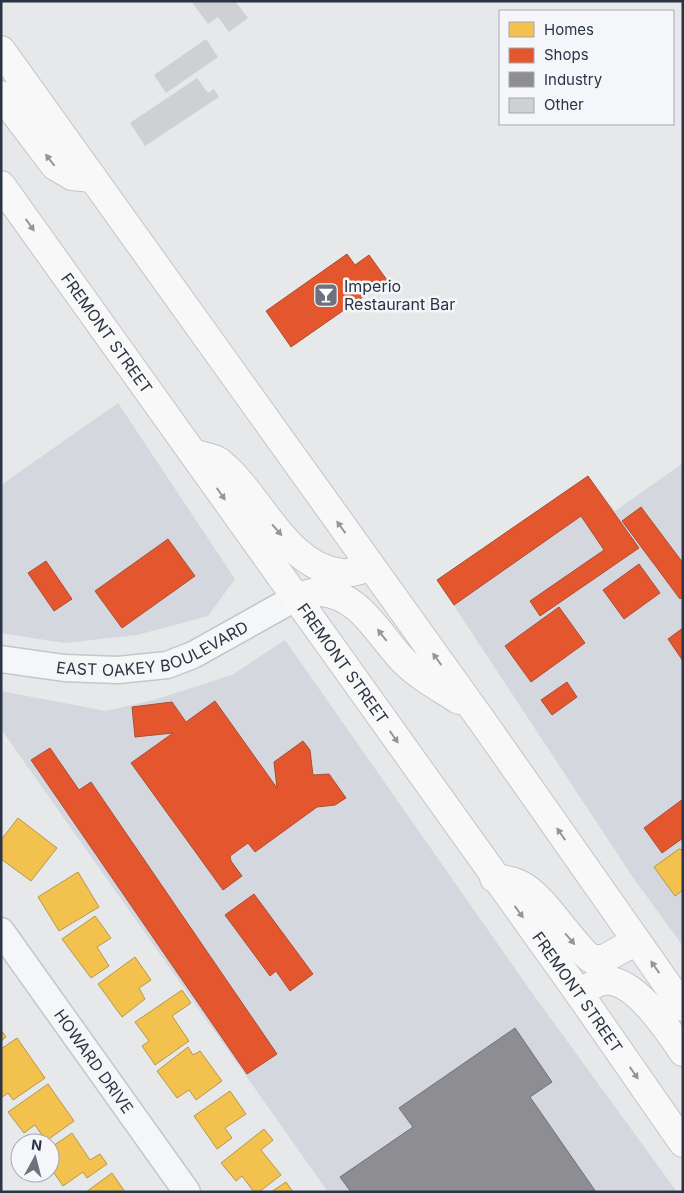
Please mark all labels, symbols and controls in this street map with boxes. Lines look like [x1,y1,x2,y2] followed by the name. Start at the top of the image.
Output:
[499,10,674,125] legend
[544,20,594,39] text: Homes
[544,45,589,64] text: Shops
[544,70,603,89] text: Industry
[544,95,584,114] text: Other
[45,153,55,167] one-way arrow
[24,218,35,231] one-way arrow
[57,269,157,397] street label: FREMONT STREET
[344,276,455,314] place label: Imperio Restaurant Bar
[313,282,339,308] bar icon: Imperio Restaurant Bar
[216,487,226,501] one-way arrow
[336,520,346,534] one-way arrow
[271,523,283,535] one-way arrow
[293,599,393,727] street label: FREMONT STREET
[55,616,251,680] street label: EAST OAKEY BOULEVARD
[377,629,388,642] one-way arrow
[432,652,442,666] one-way arrow
[389,730,399,744] one-way arrow
[556,827,566,841] one-way arrow
[514,905,524,919] one-way arrow
[528,928,627,1057] street label: FREMONT STREET
[565,932,576,945] one-way arrow
[650,960,660,974] one-way arrow
[50,1005,138,1117] street label: HOWARD DRIVE
[629,1066,639,1080] one-way arrow
[10,1133,60,1183] north arrow
[30,1136,43,1154] text: N

